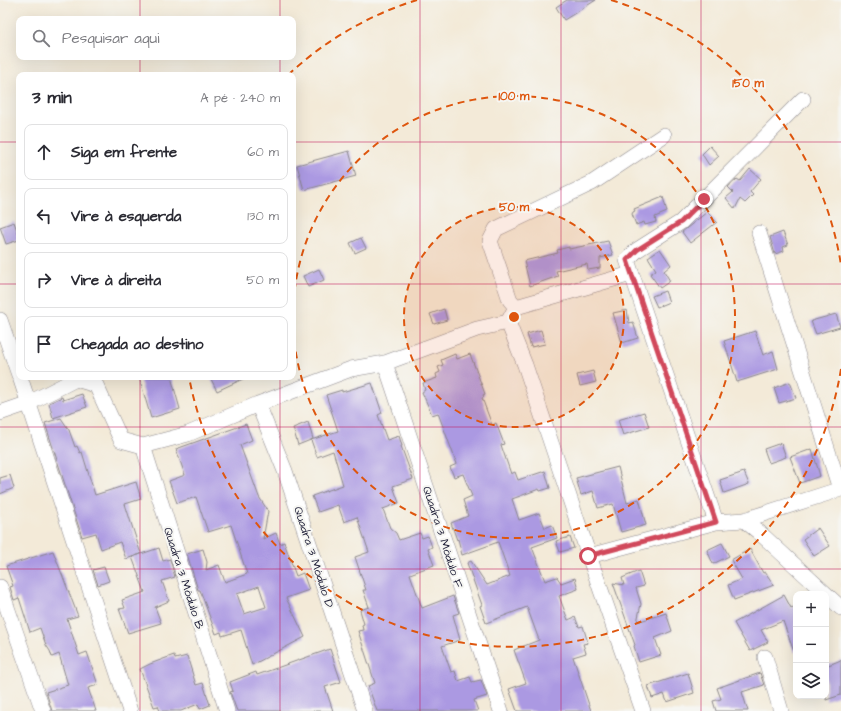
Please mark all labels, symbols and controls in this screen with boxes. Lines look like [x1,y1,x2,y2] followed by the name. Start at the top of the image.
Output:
[16,16,296,60] search box
[30,27,52,49] icon: search
[62,28,159,49] text: Pesquisar aqui
[732,75,765,92] text: 150 m
[32,86,72,110] text: 3 min
[499,88,530,105] text: 100 m
[200,89,280,107] text: A pé · 240 m
[33,141,55,163] icon: ahead
[71,142,177,163] text: Siga em frente
[247,143,279,161] text: 60 m
[695,190,713,208] route end
[499,199,530,216] text: 50 m
[33,205,55,227] icon: left
[71,206,181,227] text: Vire à esquerda
[247,207,279,225] text: 130 m
[33,269,55,291] icon: right
[71,270,161,291] text: Vire à direita
[246,271,279,289] text: 50 m
[507,310,521,324] centre of rings
[33,333,55,355] icon: arrive
[71,334,204,355] text: Chegada ao destino
[418,484,467,591] street label: Quadra 3 Módulo F
[289,504,338,610] street label: Quadra 3 Módulo D
[159,525,208,632] street label: Quadra 3 Módulo B
[579,547,597,565] route start
[793,591,829,699] map controls
[793,591,829,627] button: +
[793,627,829,663] button: −
[793,663,829,699] button: layers

